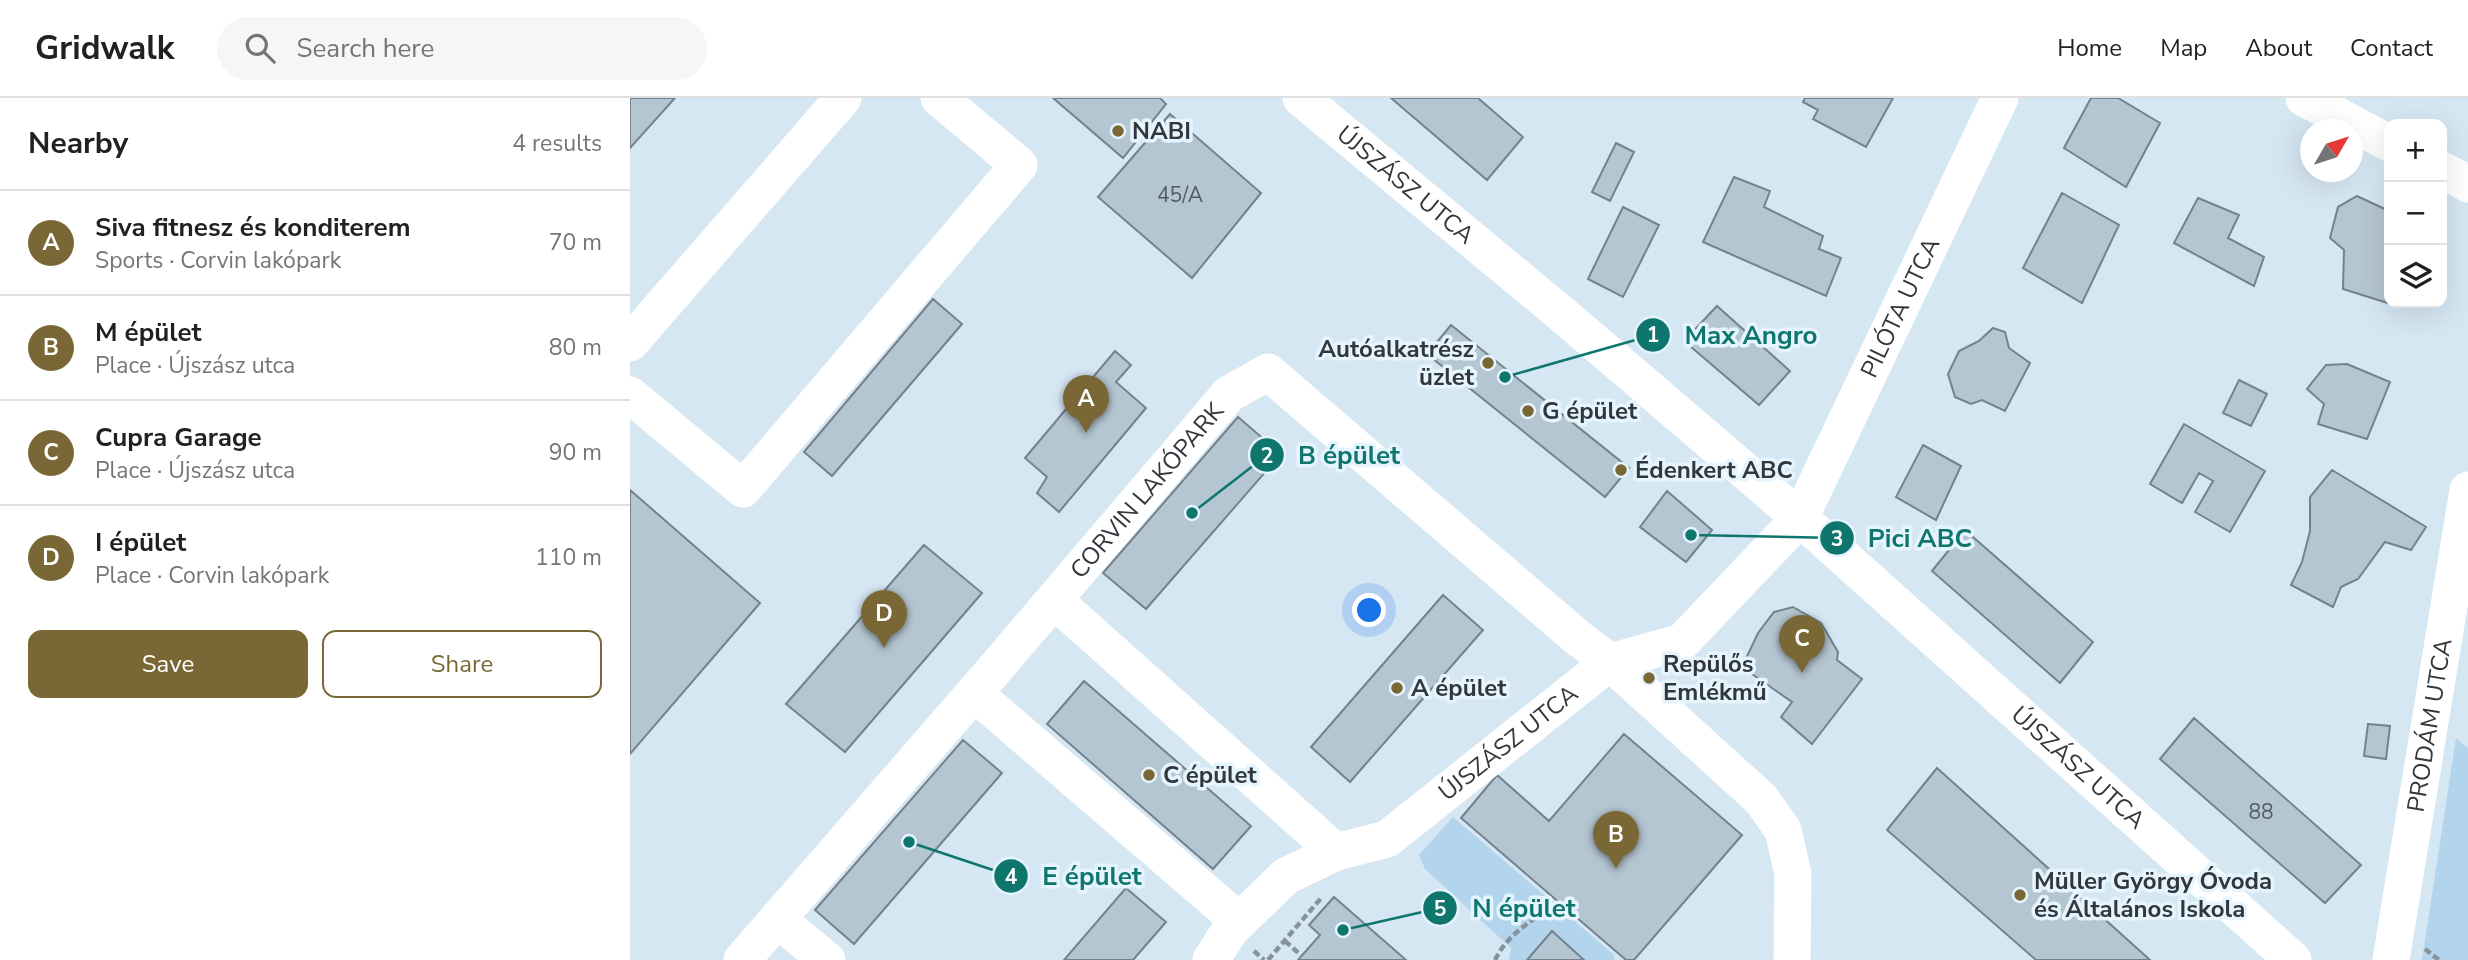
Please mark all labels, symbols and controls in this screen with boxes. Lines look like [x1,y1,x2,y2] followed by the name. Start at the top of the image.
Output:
[217,17,707,80] search box
[35,26,175,71] text: Gridwalk
[241,29,279,67] icon: search
[297,31,434,66] text: Search here
[2057,32,2122,64] text: Home
[2160,32,2207,64] text: Map
[2245,32,2312,64] text: About
[2350,32,2433,64] text: Contact
[1132,115,1191,147] place label: NABI
[1330,118,1482,252] street label: ÚJSZÁSZ UTCA
[2300,119,2363,182] north arrow
[2384,119,2447,308] map controls
[2384,119,2447,182] button: +
[28,123,128,164] text: Nearby
[1110,123,1126,139] marker: NABI
[512,128,602,159] text: 4 results
[1157,181,1203,209] house number: 45/A
[2384,182,2447,245] button: −
[95,210,411,245] text: Siva fitnesz és konditerem
[42,227,60,258] text: A
[549,227,602,258] text: 70 m
[1853,232,1947,383] street label: PILÓTA UTCA
[95,245,341,276] text: Sports · Corvin lakópark
[2384,245,2447,308] button: layers
[1635,311,1832,358] callout: Max Angro
[95,315,202,350] text: M épület
[1684,318,1818,353] text: Max Angro
[1647,321,1659,349] text: 1
[43,332,59,363] text: B
[549,332,602,363] text: 80 m
[1318,333,1475,393] place label: Autóalkatrész üzlet
[95,350,295,381] text: Place · Újszász utca
[1480,355,1496,371] marker: Autóalkatrész üzlet
[1063,375,1109,433] pin: A
[1542,395,1638,427] place label: G épület
[1065,397,1229,585] street label: CORVIN LAKÓPARK
[1520,403,1536,419] marker: G épület
[95,420,262,455] text: Cupra Garage
[1249,432,1414,479] callout: B épület
[43,437,59,468] text: C
[549,437,602,468] text: 90 m
[1298,438,1401,473] text: B épület
[1261,442,1273,470] text: 2
[1635,454,1793,486] place label: Édenkert ABC
[95,455,295,486] text: Place · Újszász utca
[1613,462,1629,478] marker: Édenkert ABC
[1819,515,1987,562] callout: Pici ABC
[1868,521,1972,556] text: Pici ABC
[95,525,186,560] text: I épület
[1831,525,1843,553] text: 3
[42,542,60,573] text: D
[535,542,602,573] text: 110 m
[95,560,329,591] text: Place · Corvin lakópark
[861,590,907,648] pin: D
[1352,593,1386,627] your location
[1779,615,1825,673] pin: C
[28,630,308,698] button: Save
[322,630,602,698] button: Share
[2400,636,2460,814] street label: PRODÁM UTCA
[1663,648,1767,708] place label: Repülős Emlékmű
[1641,670,1657,686] marker: Repülős Emlékmű
[1411,672,1507,704] place label: A épület
[1432,677,1585,808] street label: ÚJSZÁSZ UTCA
[1389,680,1405,696] marker: A épület
[2005,699,2152,836] street label: ÚJSZÁSZ UTCA
[1163,759,1258,791] place label: C épület
[1141,767,1157,783] marker: C épület
[2248,798,2274,826] house number: 88
[1593,811,1639,869] pin: B
[993,853,1156,900] callout: E épület
[1042,859,1143,894] text: E épület
[1005,863,1018,891] text: 4
[2034,865,2272,925] place label: Müller György Óvoda és Általános Iskola
[1423,885,1589,932] callout: N épület
[2012,887,2028,903] marker: Müller György Óvoda és Általános Iskola
[1472,891,1577,926] text: N épület
[1434,895,1446,923] text: 5

